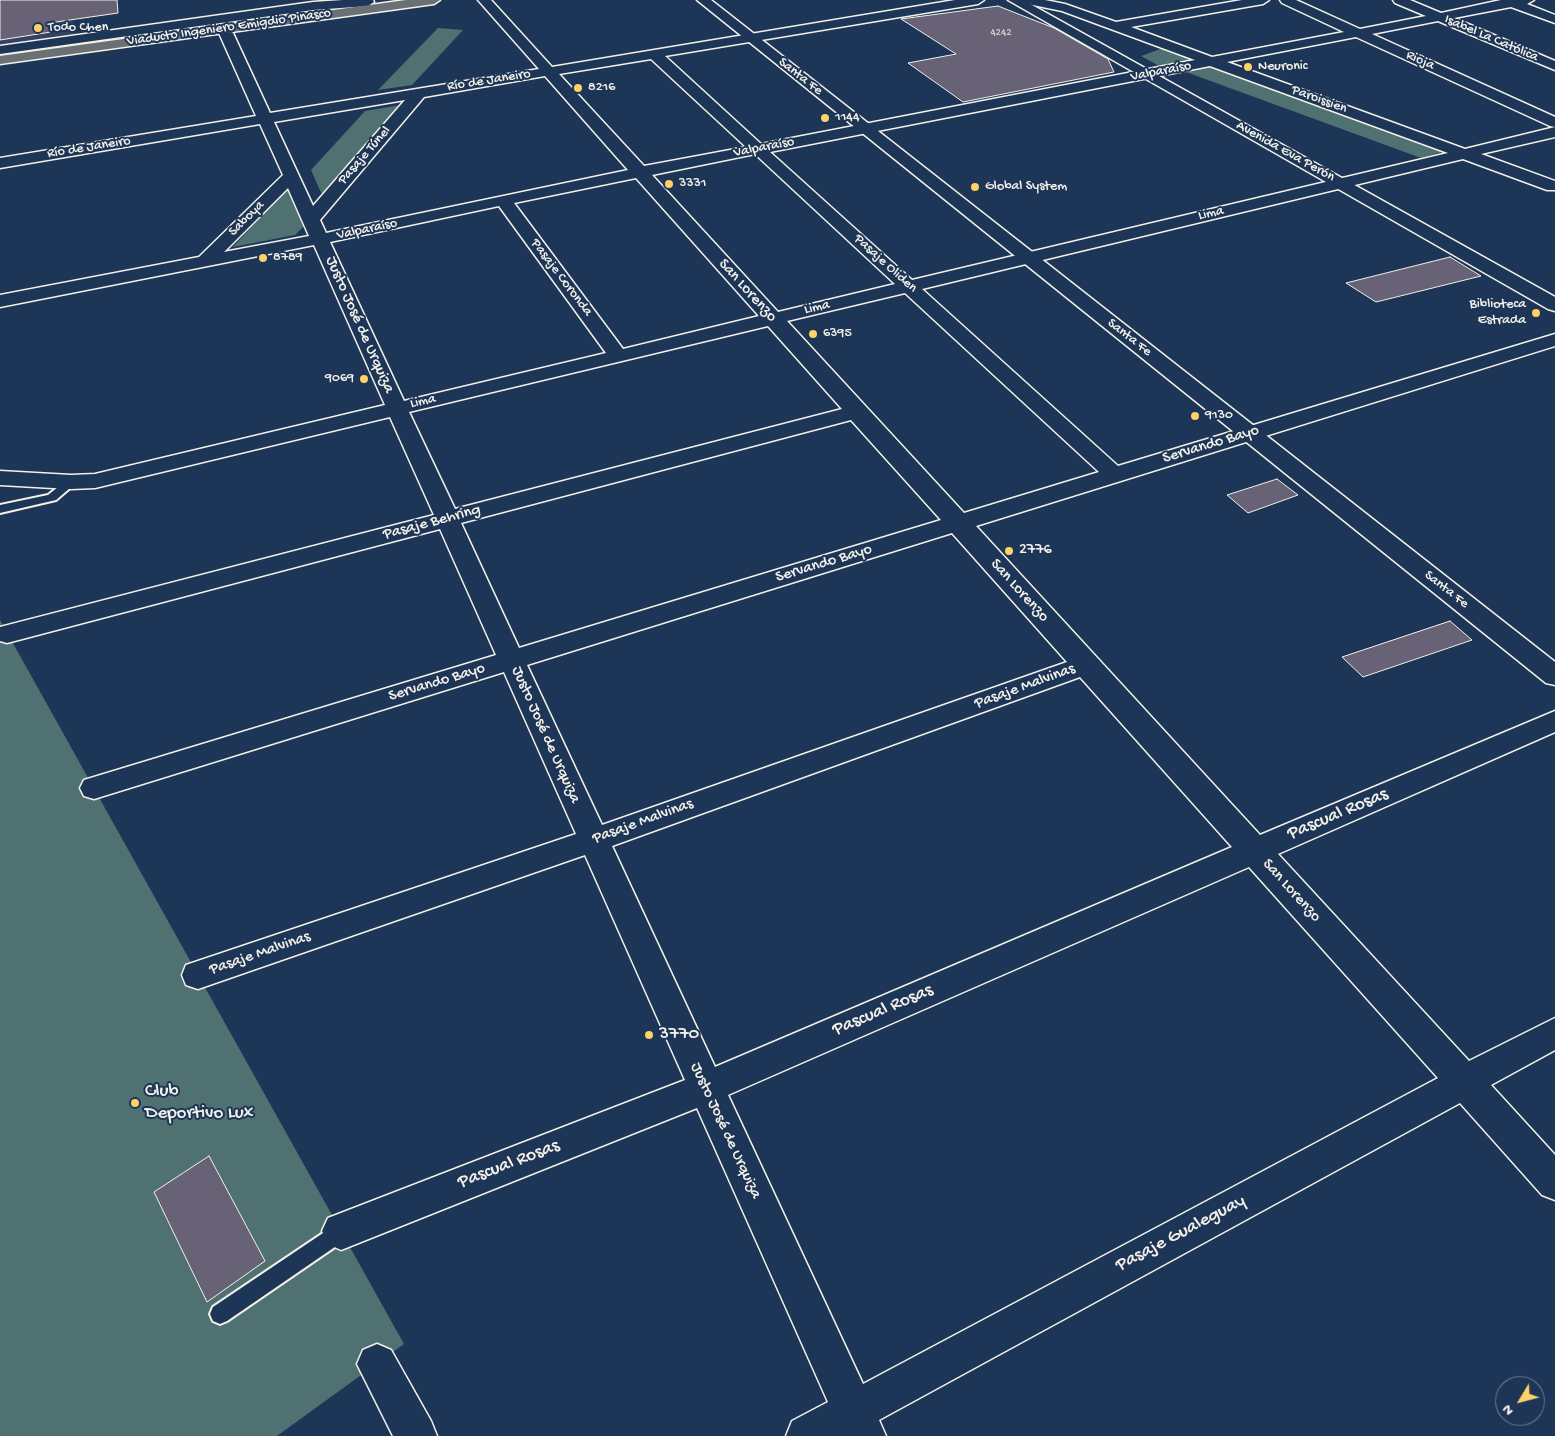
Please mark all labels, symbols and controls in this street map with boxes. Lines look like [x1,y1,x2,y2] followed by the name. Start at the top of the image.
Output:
[126,5,332,51] street label: Viaducto Ingeniero Emigdio Pinasco
[1441,12,1541,66] street label: Isabel La Católica
[48,20,108,36] place label: Todo Chen
[32,22,44,34] marker: Todo Chen
[990,26,1012,40] house number: 4242
[1403,47,1437,75] street label: Rioja
[774,54,826,100] street label: Santa Fe
[1129,58,1193,86] street label: Valparaíso
[1258,59,1308,75] place label: Neuronic
[1242,61,1254,73] marker: Neuronic
[446,66,532,96] street label: Río de Janeiro
[588,80,615,96] place label: 8216
[572,82,584,94] marker: 8216
[1289,82,1349,118] street label: Paroissien
[835,110,860,126] place label: 1144
[819,112,831,124] marker: 1144
[1233,118,1337,186] street label: Avenida Eva Perón
[335,123,395,189] street label: Pasaje Túnel
[46,133,132,163] street label: Río de Janeiro
[732,134,796,162] street label: Valparaíso
[679,176,706,192] place label: 3331
[663,178,675,190] marker: 3331
[985,179,1067,195] place label: Global System
[969,181,981,193] marker: Global System
[226,198,268,240] street label: Saboya
[1197,203,1225,225] street label: Lima
[335,215,399,245] street label: Valparaíso
[850,231,920,297] street label: Pasaje Oliden
[526,236,596,320] street label: Pasaje Coronda
[273,250,303,266] place label: 8789
[257,252,269,264] marker: 8789
[320,253,398,397] street label: Justo José de Urquiza
[714,255,780,327] street label: San Lorenzo
[803,297,831,319] street label: Lima
[1470,297,1526,330] place label: Biblioteca Estrada
[1530,307,1542,319] marker: Biblioteca Estrada
[1103,315,1155,361] street label: Santa Fe
[823,326,852,342] place label: 6395
[807,328,819,340] marker: 6395
[325,371,354,387] place label: 9069
[358,373,370,385] marker: 9069
[409,391,437,413] street label: Lima
[1205,408,1233,424] place label: 9130
[1189,410,1201,422] marker: 9130
[1161,421,1261,469] street label: Servando Bayo
[381,501,483,545] street label: Pasaje Behring
[774,540,874,588] street label: Servando Bayo
[1019,541,1052,561] place label: 2776
[1003,545,1015,557] marker: 2776
[986,555,1052,627] street label: San Lorenzo
[1420,567,1472,613] street label: Santa Fe
[387,659,487,707] street label: Servando Bayo
[972,660,1078,714] street label: Pasaje Malvinas
[506,663,584,807] street label: Justo José de Urquiza
[1284,784,1392,846] street label: Pascual Rosas
[590,795,696,849] street label: Pasaje Malvinas
[1258,855,1324,927] street label: San Lorenzo
[207,928,313,980] street label: Pasaje Malvinas
[829,980,937,1042] street label: Pascual Rosas
[659,1024,699,1046] place label: 3770
[643,1029,655,1041] marker: 3770
[685,1060,765,1202] street label: Justo José de Urquiza
[145,1081,254,1125] place label: Club Deportivo Lux
[129,1097,141,1109] marker: Club Deportivo Lux
[455,1135,563,1195] street label: Pascual Rosas
[1112,1190,1250,1278] street label: Pasaje Gualeguay
[1495,1376,1545,1426] north arrow
[1499,1401,1518,1418] text: N

